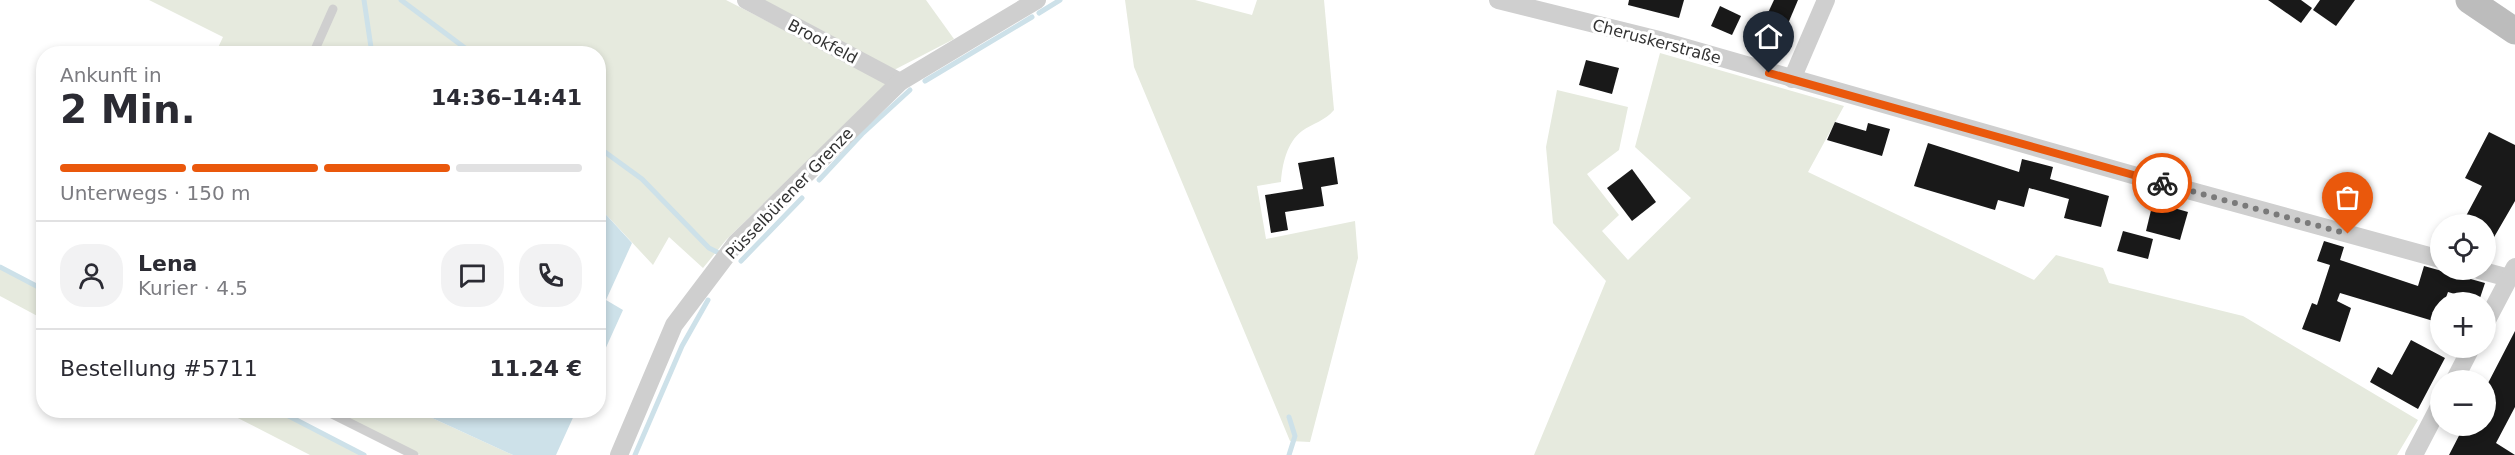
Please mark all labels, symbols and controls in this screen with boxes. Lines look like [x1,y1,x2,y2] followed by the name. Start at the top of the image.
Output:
[1743,11,1794,73] pin
[785,15,861,68] street label: Brookfeld
[1591,15,1723,68] street label: Cheruskerstraße
[1752,20,1785,53] icon: home
[60,63,162,87] text: Ankunft in
[431,85,582,110] text: 14:36–14:41
[60,87,195,132] text: 2 Min.
[722,124,857,263] street label: Püsselbürener Grenze
[2132,153,2192,213] courier
[2146,167,2179,200] icon: bike
[2322,172,2373,234] pin
[60,181,251,205] text: Unterwegs · 150 m
[2331,181,2364,214] icon: bag
[2430,214,2496,436] map controls
[2430,214,2496,280] button: locate
[60,244,123,307] button: person
[441,244,504,307] button: chat
[519,244,582,307] button: phone
[138,251,197,276] text: Lena
[138,276,248,300] text: Kurier · 4.5
[2430,292,2496,358] button: +
[60,356,258,381] text: Bestellung #5711
[489,356,582,381] text: 11.24 €
[2430,370,2496,436] button: −

